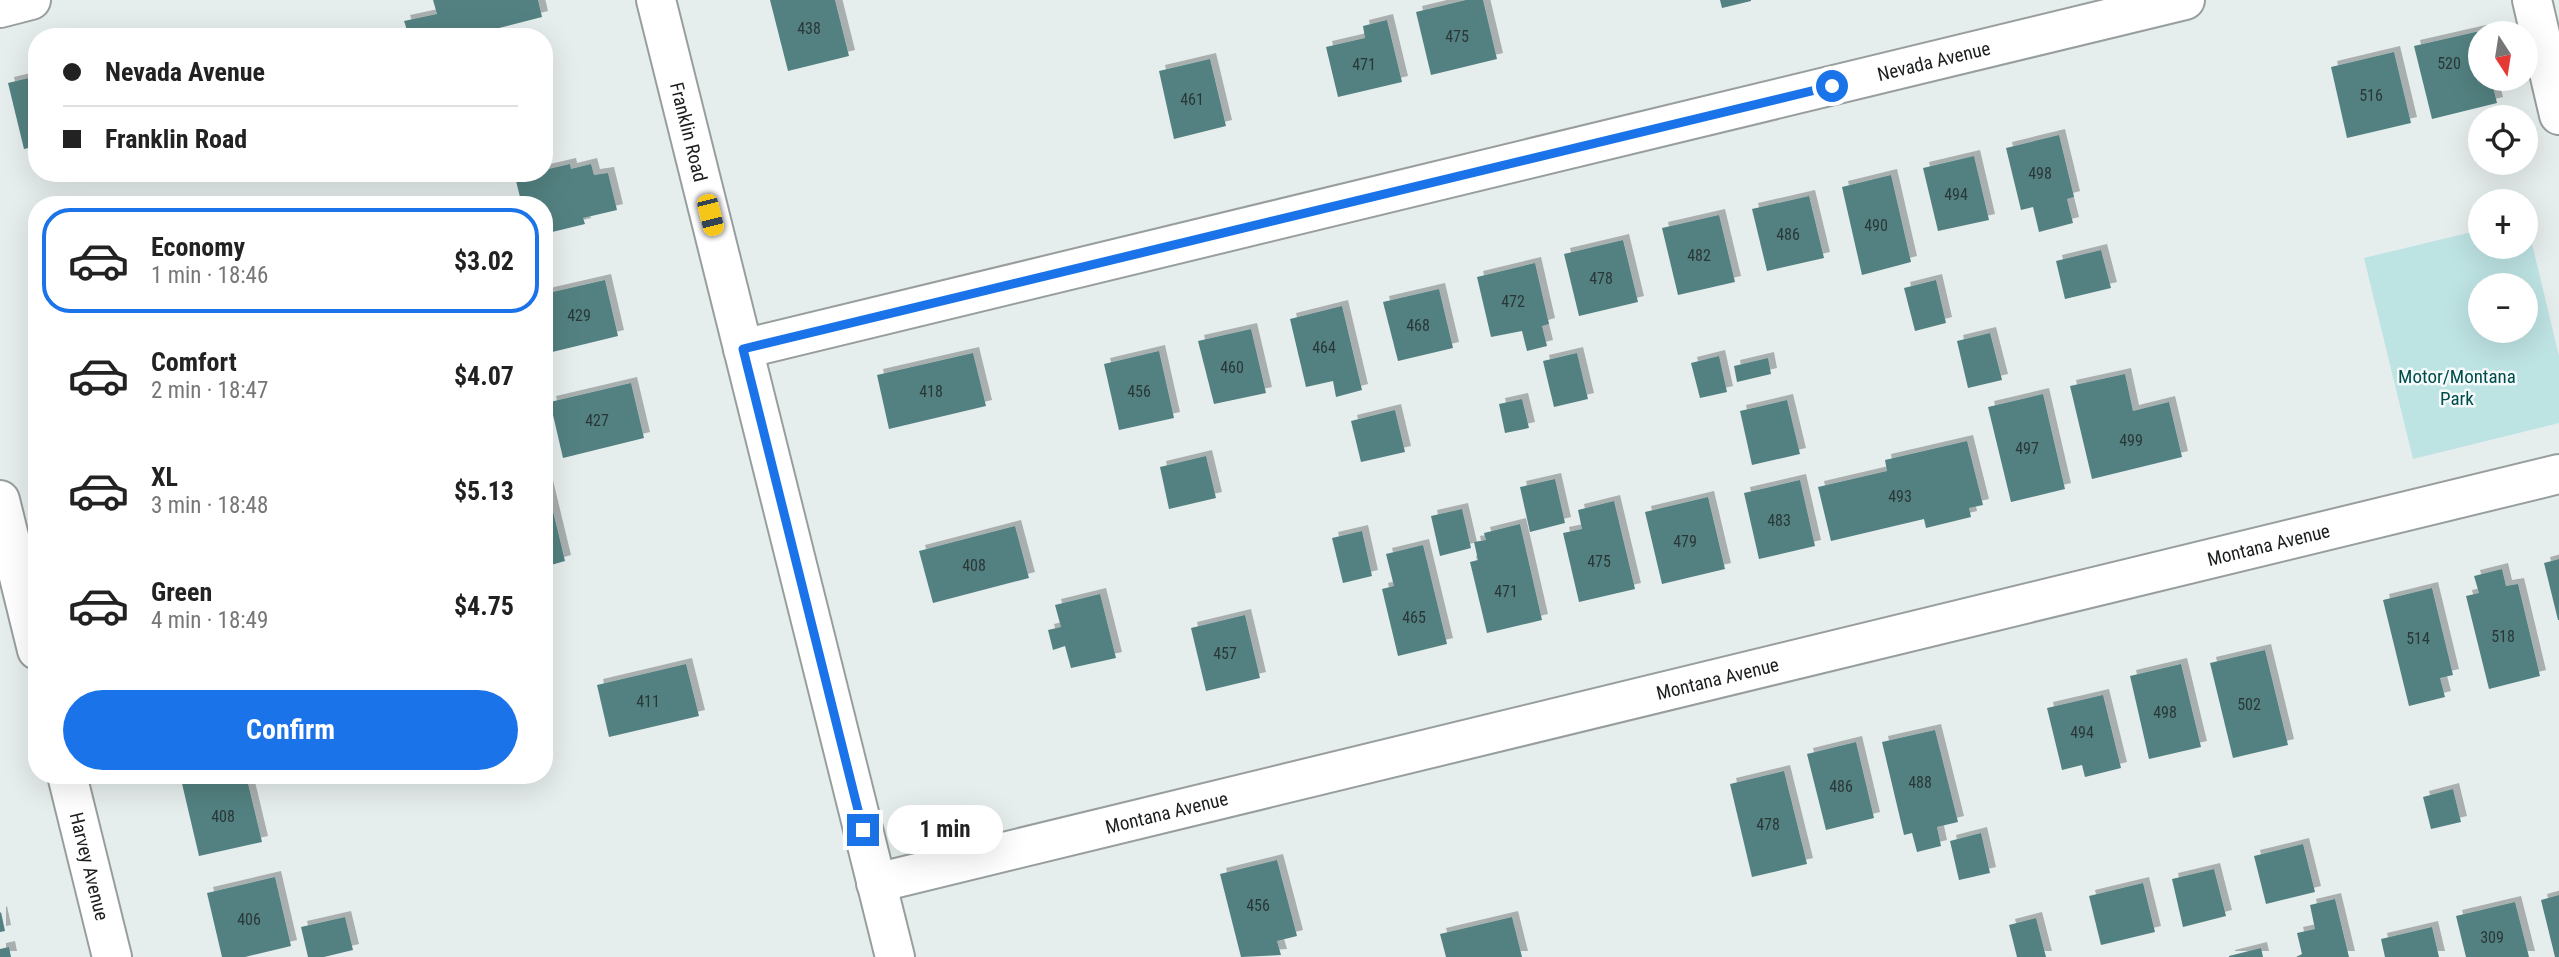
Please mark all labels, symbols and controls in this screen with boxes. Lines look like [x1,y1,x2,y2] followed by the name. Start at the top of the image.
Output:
[797,19,821,38] house number: 438
[2468,21,2538,91] north arrow
[2468,21,2538,343] map controls
[1445,27,1469,46] house number: 475
[1875,36,1992,86] street label: Nevada Avenue
[2437,54,2461,73] house number: 520
[1352,55,1376,74] house number: 471
[105,57,265,87] text: Nevada Avenue
[1816,70,1848,102] route start
[665,80,712,184] street label: Franklin Road
[2359,86,2383,105] house number: 516
[1180,90,1204,109] house number: 461
[2468,105,2538,175] button: locate
[105,124,247,154] text: Franklin Road
[2028,164,2052,183] house number: 498
[1944,185,1968,204] house number: 494
[2468,189,2538,259] button: +
[695,192,726,238] car
[1864,216,1888,235] house number: 490
[1776,225,1800,244] house number: 486
[67,229,130,292] icon: car
[151,232,245,262] text: Economy
[454,246,514,276] text: $3.02
[1687,246,1711,265] house number: 482
[151,262,268,289] text: 1 min · 18:46
[1589,269,1613,288] house number: 478
[2468,273,2538,343] button: −
[1501,292,1525,311] house number: 472
[567,306,591,325] house number: 429
[1406,316,1430,335] house number: 468
[1312,338,1336,357] house number: 464
[67,344,130,407] icon: car
[151,347,237,377] text: Comfort
[1220,358,1244,377] house number: 460
[454,361,514,391] text: $4.07
[2398,365,2516,410] park label: Motor/Montana Park
[151,377,268,404] text: 2 min · 18:47
[919,382,943,401] house number: 418
[1127,382,1151,401] house number: 456
[585,411,609,430] house number: 427
[2119,431,2143,450] house number: 499
[2015,439,2039,458] house number: 497
[67,459,130,522] icon: car
[151,462,178,492] text: XL
[454,476,514,506] text: $5.13
[1888,487,1912,506] house number: 493
[151,492,268,519] text: 3 min · 18:48
[1767,511,1791,530] house number: 483
[2205,519,2332,571] street label: Montana Avenue
[1673,532,1697,551] house number: 479
[1587,552,1611,571] house number: 475
[962,556,986,575] house number: 408
[67,574,130,637] icon: car
[151,577,212,607] text: Green
[1494,582,1518,601] house number: 471
[454,591,514,621] text: $4.75
[151,607,268,634] text: 4 min · 18:49
[1402,608,1426,627] house number: 465
[2491,627,2515,646] house number: 518
[2406,629,2430,648] house number: 514
[1213,644,1237,663] house number: 457
[1654,653,1781,704] street label: Montana Avenue
[63,690,518,770] button: Confirm
[636,692,660,711] house number: 411
[2237,695,2261,714] house number: 502
[2153,703,2177,722] house number: 498
[2070,723,2094,742] house number: 494
[1908,773,1932,792] house number: 488
[1829,777,1853,796] house number: 486
[1103,786,1230,838] street label: Montana Avenue
[888,806,1003,854] callout: 1 min
[211,807,235,826] house number: 408
[65,810,114,923] street label: Harvey Avenue
[847,814,879,846] route end
[1756,815,1780,834] house number: 478
[919,816,971,843] text: 1 min
[1246,896,1270,915] house number: 456
[237,910,261,929] house number: 406
[2480,928,2504,947] house number: 309

